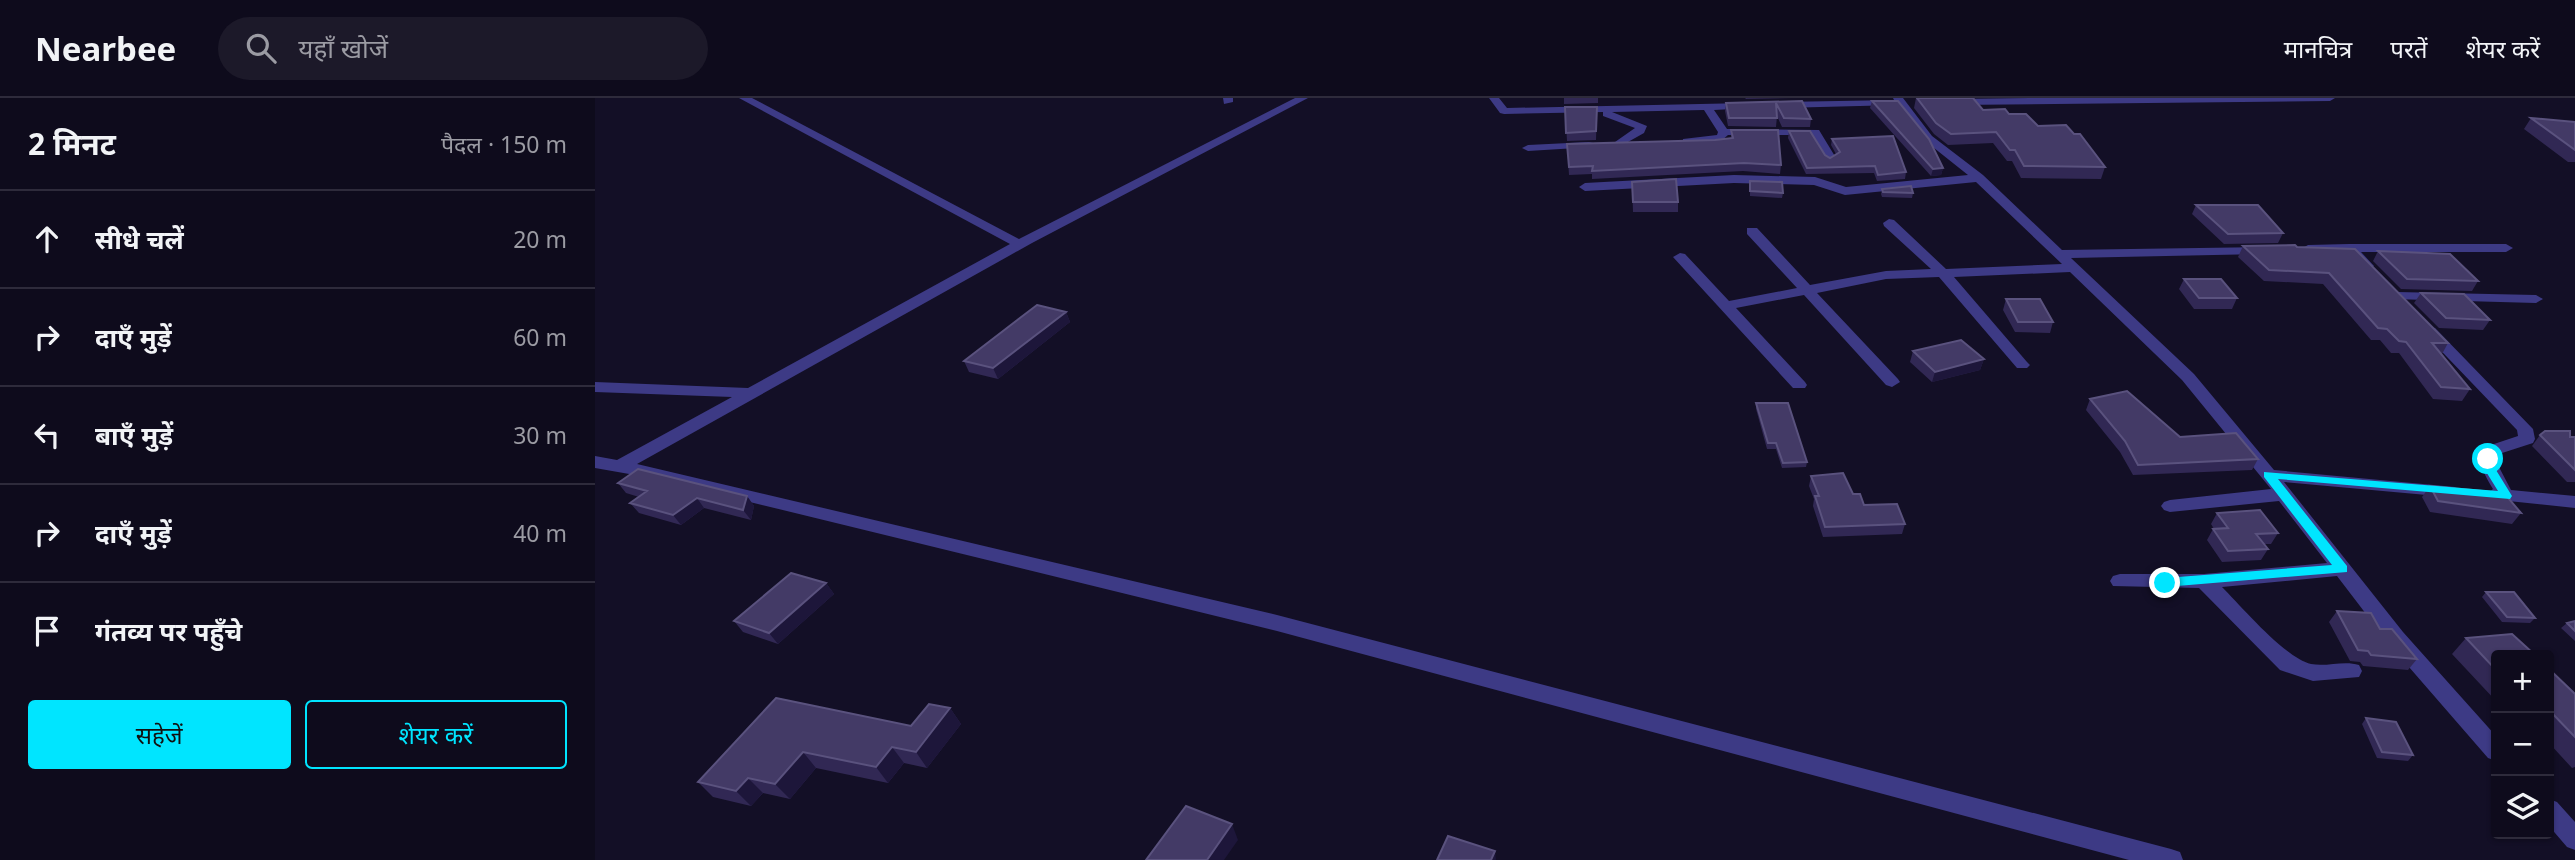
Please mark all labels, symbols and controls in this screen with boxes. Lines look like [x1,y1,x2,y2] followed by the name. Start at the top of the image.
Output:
[218,17,708,80] search box
[35,26,176,71] text: Nearbee
[242,29,280,67] icon: search
[298,30,388,66] text: यहाँ खोजें
[2284,32,2352,65] text: मानचित्र
[2390,32,2427,65] text: परतें
[2465,32,2540,65] text: शेयर करें
[28,123,116,164] text: 2 मिनट
[441,128,567,160] text: पैदल · 150 m
[28,220,66,258] icon: ahead
[95,221,184,257] text: सीधे चलें
[513,223,567,255] text: 20 m
[28,318,66,356] icon: right
[95,319,172,355] text: दाएँ मुड़ें
[513,321,567,353] text: 60 m
[28,416,66,454] icon: left
[95,417,173,453] text: बाएँ मुड़ें
[513,419,567,451] text: 30 m
[2472,443,2503,474] route start
[28,514,66,552] icon: right
[95,515,172,551] text: दाएँ मुड़ें
[513,517,567,549] text: 40 m
[2149,567,2180,598] route end
[28,612,66,650] icon: arrive
[95,613,242,649] text: गंतव्य पर पहुँचे
[2491,650,2554,839] map controls
[2491,650,2554,713] button: +
[28,700,291,769] button: सहेजें
[305,700,567,769] button: शेयर करें
[2491,713,2554,776] button: −
[2491,776,2554,839] button: layers

